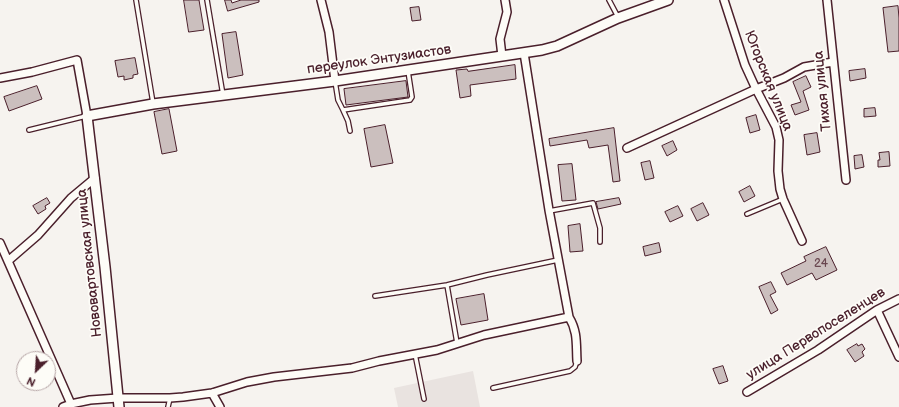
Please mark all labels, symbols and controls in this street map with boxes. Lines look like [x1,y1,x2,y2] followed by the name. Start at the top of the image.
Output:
[740,28,796,134] street label: Югорская улица
[306,42,452,78] street label: переулок Энтузиастов
[810,50,836,132] street label: Тихая улица
[74,188,106,338] street label: Нововартовская улица
[814,257,828,271] house number: 24
[744,284,888,384] street label: улица Первопоселенцев
[16,351,56,391] north arrow
[25,374,38,389] text: N

